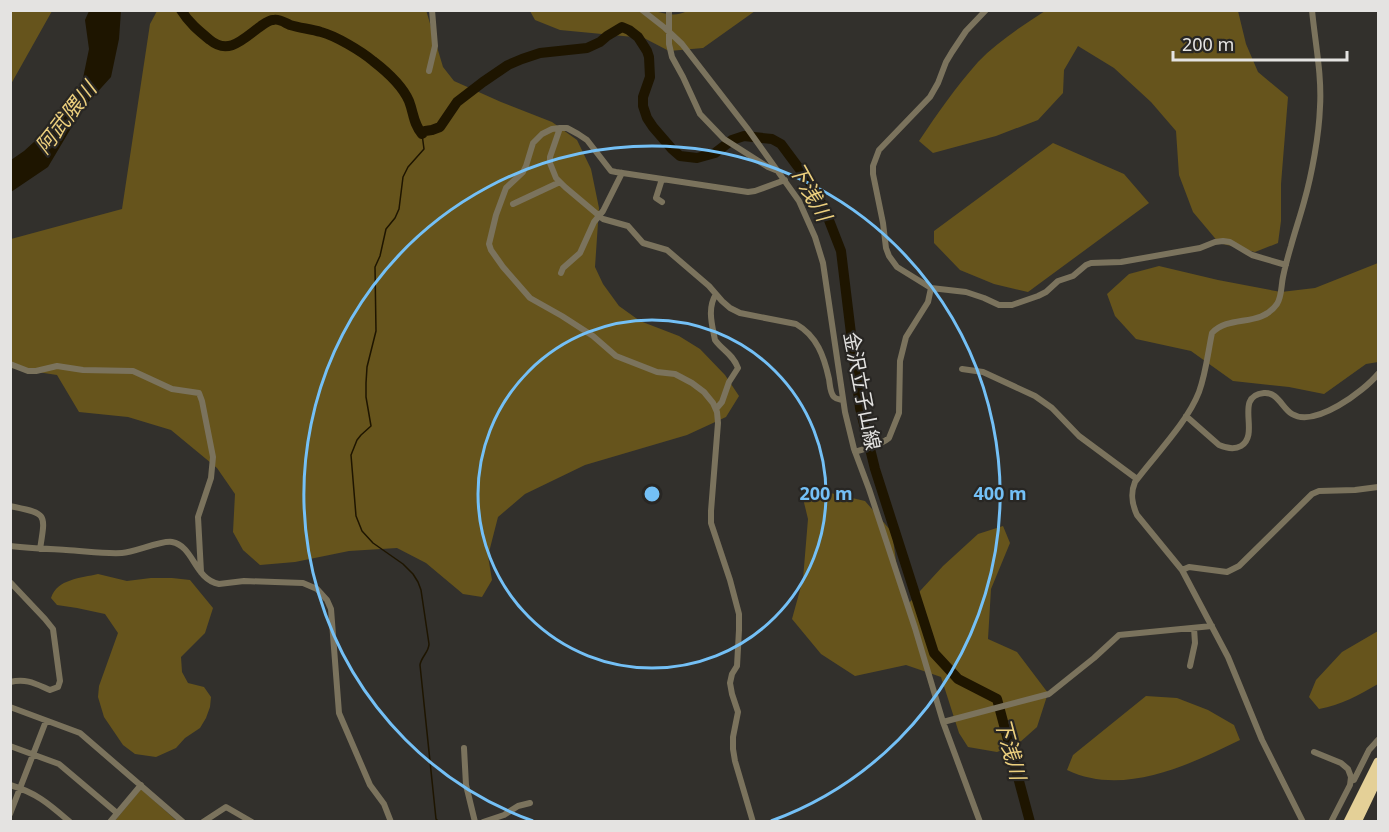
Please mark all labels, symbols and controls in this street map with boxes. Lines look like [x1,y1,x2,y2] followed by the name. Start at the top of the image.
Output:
[1173,24,1347,62] scale bar
[1182,32,1234,56] text: 200 m
[28,74,103,159] water label: 阿武隈川
[783,157,839,228] water label: 下浅川
[838,329,887,452] street label: 金沢立子山線
[799,481,853,505] text: 200 m
[973,481,1027,505] text: 400 m
[642,484,662,504] centre of rings
[989,715,1033,785] water label: 下浅川

